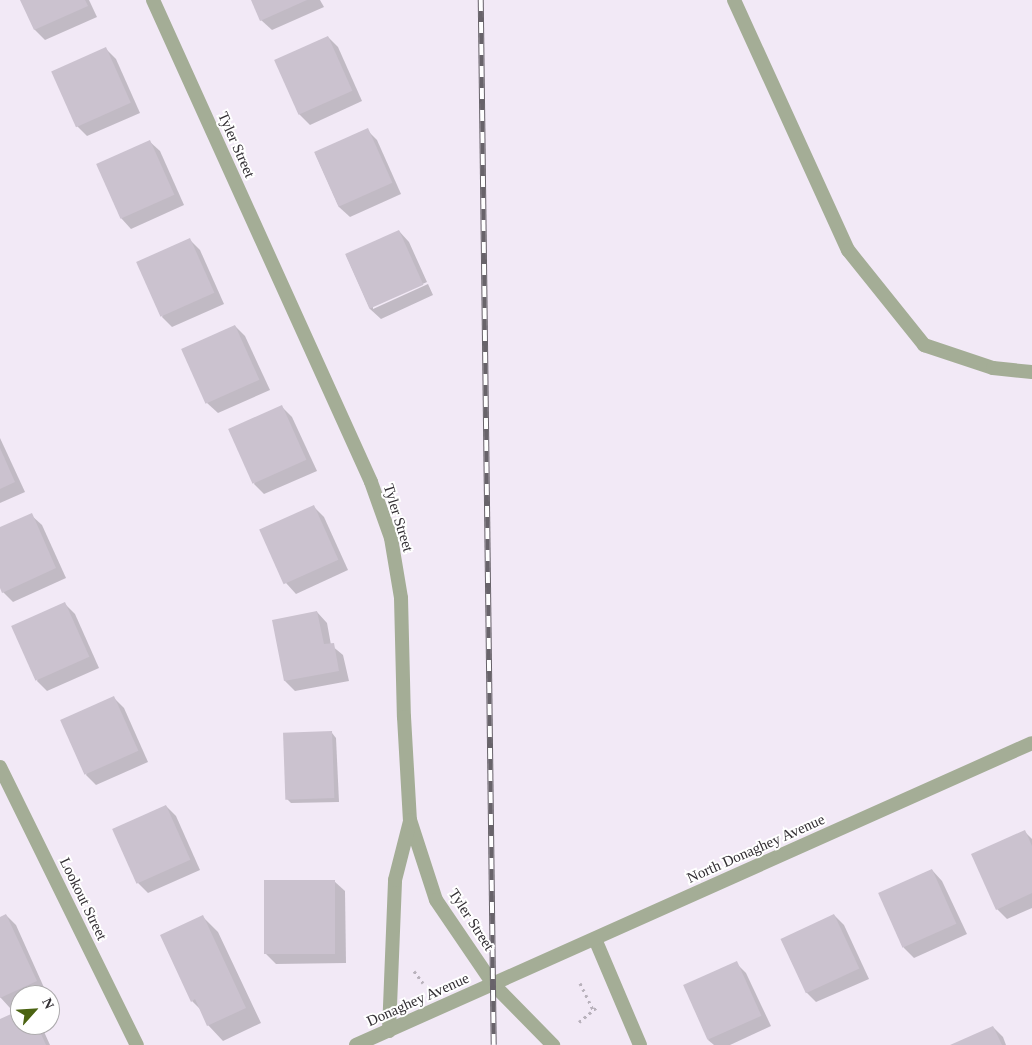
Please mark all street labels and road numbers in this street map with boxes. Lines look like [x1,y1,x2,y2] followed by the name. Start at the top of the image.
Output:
[214,109,258,181] street label: Tyler Street
[379,482,417,554] street label: Tyler Street
[684,810,828,888] street label: North Donaghey Avenue
[55,855,111,943] street label: Lookout Street
[444,886,498,954] street label: Tyler Street
[364,969,472,1031] street label: Donaghey Avenue

